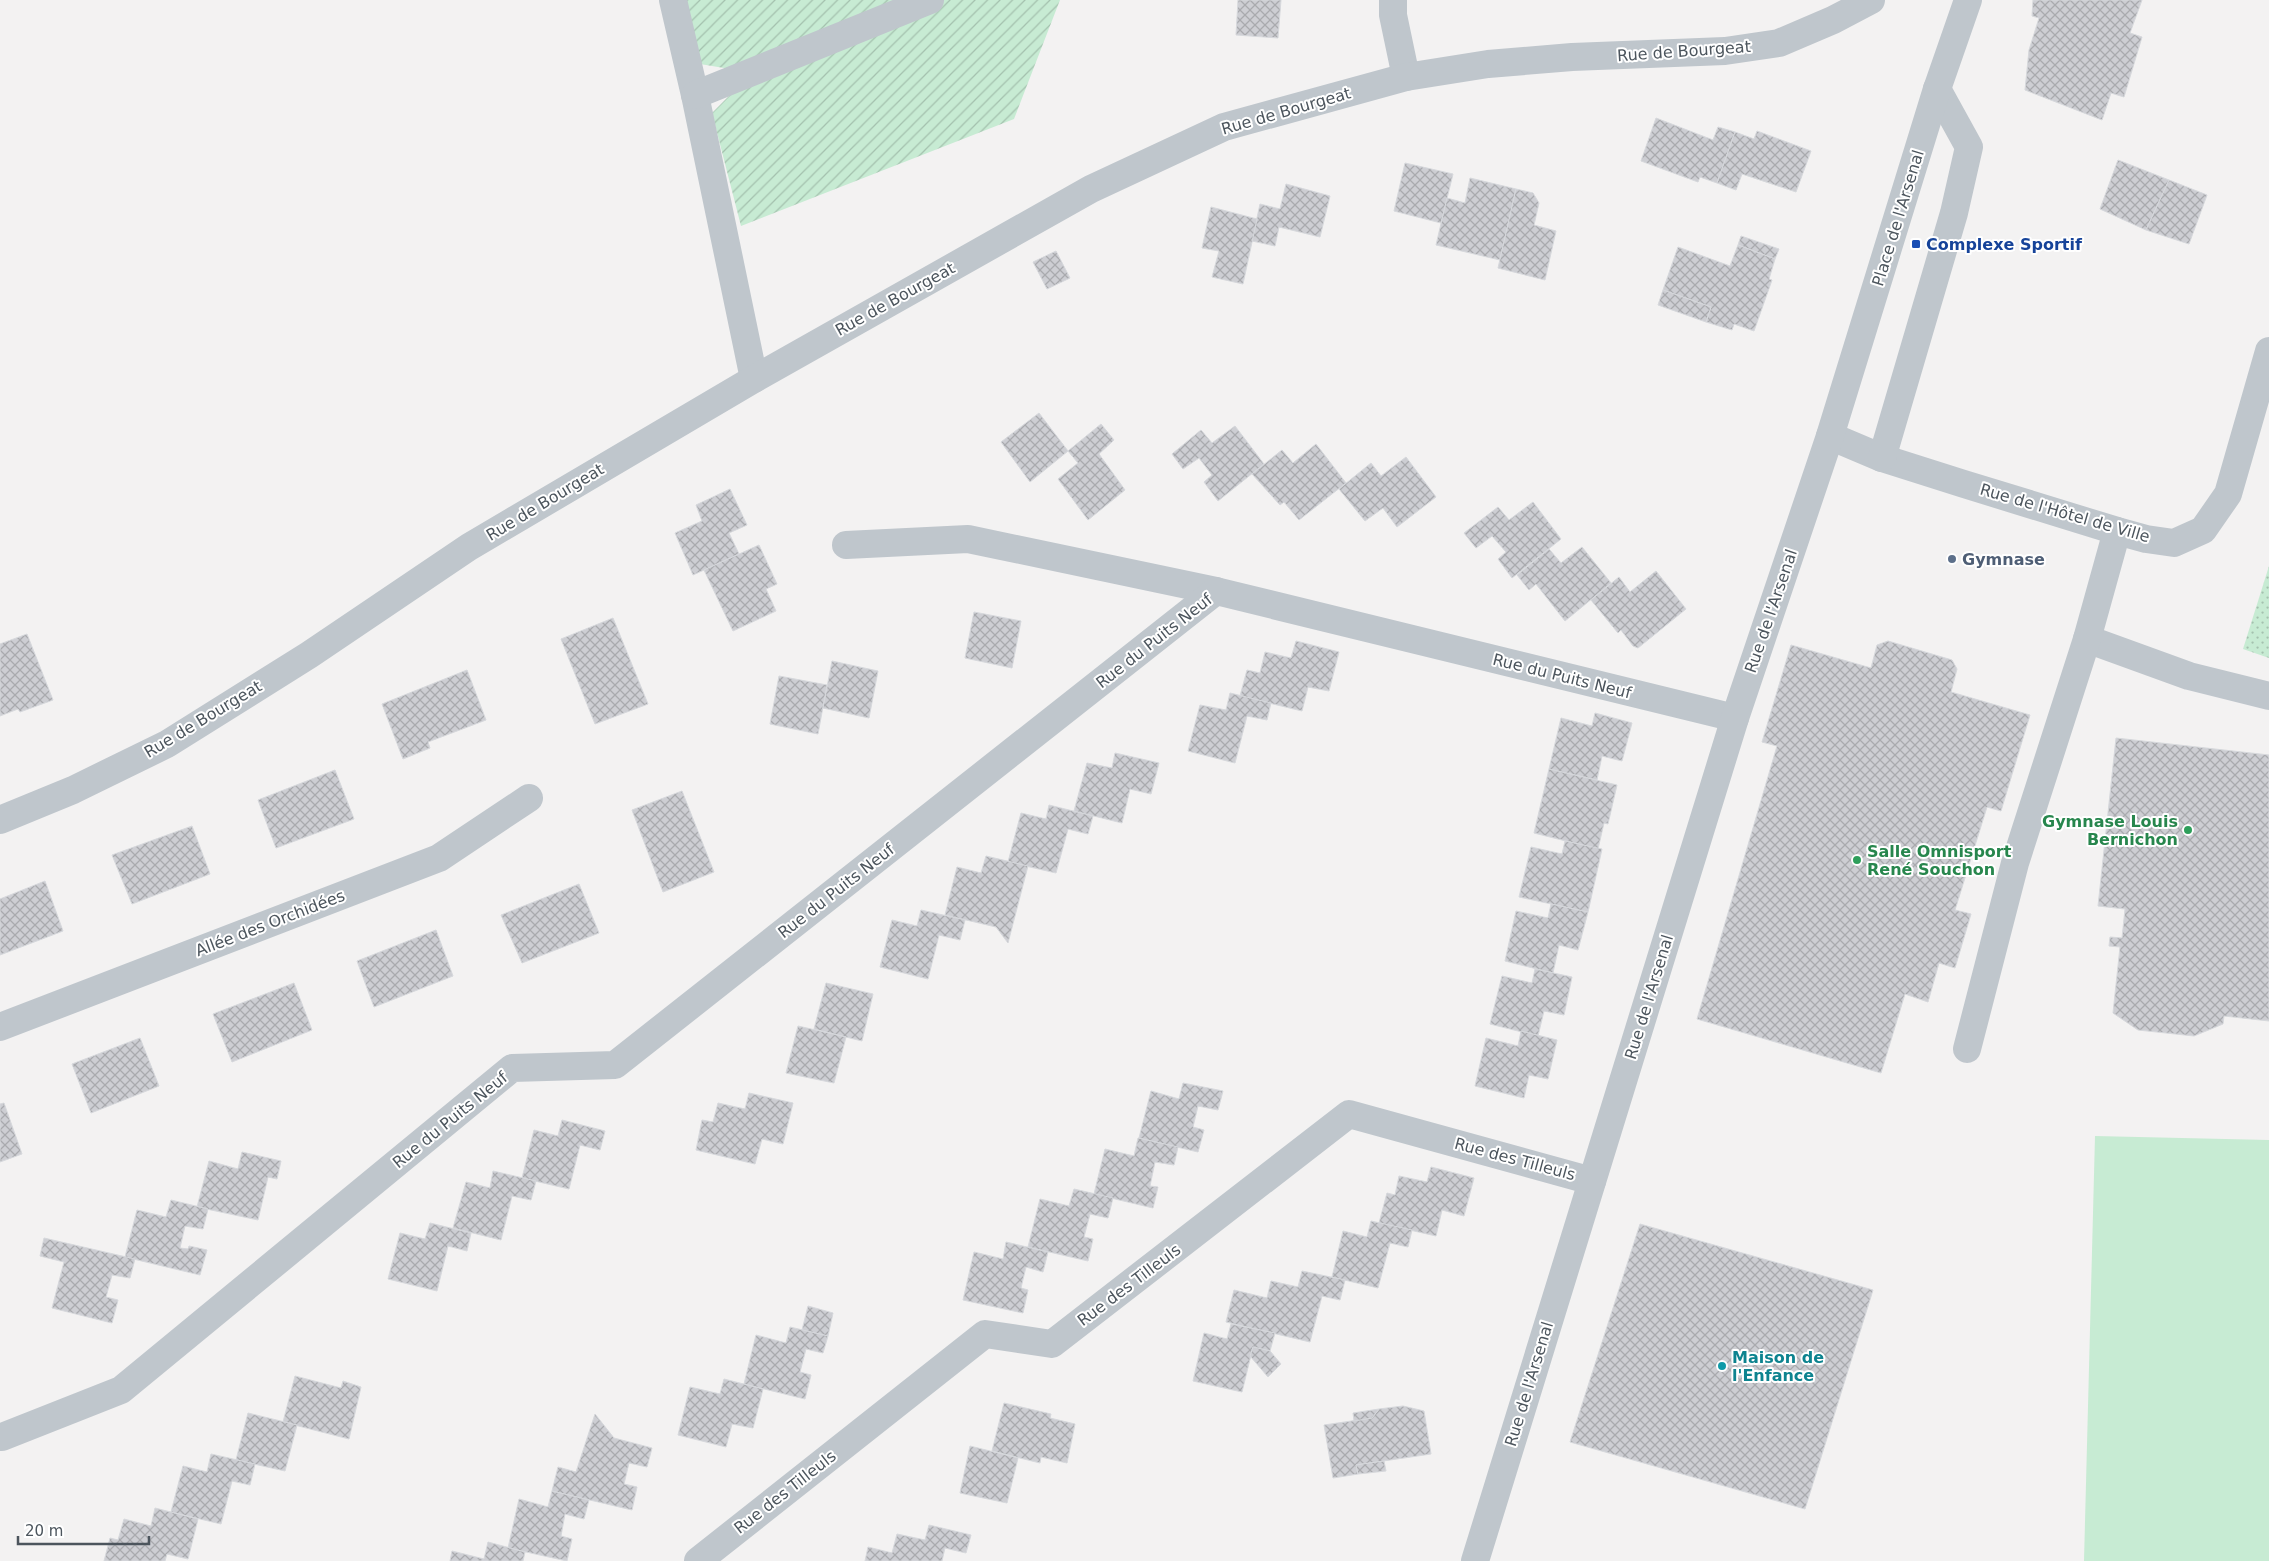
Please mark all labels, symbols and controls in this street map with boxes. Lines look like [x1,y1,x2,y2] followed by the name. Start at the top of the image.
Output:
[1617,37,1751,65] street label: Rue de Bourgeat
[1219,83,1353,139] street label: Rue de Bourgeat
[1868,147,1928,289] street label: Place de l'Arsenal
[1926,235,2083,254] place label: Complexe Sportif
[1910,238,1922,250] marker: Complexe Sportif
[832,258,958,340] street label: Rue de Bourgeat
[483,459,607,545] street label: Rue de Bourgeat
[1978,480,2152,546] street label: Rue de l'Hôtel de Ville
[1741,547,1801,675] street label: Rue de l'Arsenal
[1962,550,2045,569] place label: Gymnase
[1946,553,1958,565] marker: Gymnase
[1092,590,1216,692] street label: Rue du Puits Neuf
[1491,650,1634,702] street label: Rue du Puits Neuf
[141,676,265,762] street label: Rue de Bourgeat
[2042,812,2178,849] place label: Gymnase Louis Bernichon
[2182,824,2194,836] marker: Gymnase Louis Bernichon
[774,840,898,942] street label: Rue du Puits Neuf
[1867,842,2012,879] place label: Salle Omnisport René Souchon
[1851,854,1863,866] marker: Salle Omnisport René Souchon
[193,886,347,960] street label: Allée des Orchidées
[1621,932,1677,1062] street label: Rue de l'Arsenal
[389,1068,511,1172] street label: Rue du Puits Neuf
[1453,1134,1577,1184] street label: Rue des Tilleuls
[1074,1240,1184,1330] street label: Rue des Tilleuls
[1501,1319,1557,1449] street label: Rue de l'Arsenal
[1732,1348,1824,1385] place label: Maison de l'Enfance
[1716,1360,1728,1372] marker: Maison de l'Enfance
[730,1446,840,1538] street label: Rue des Tilleuls
[18,1514,149,1546] scale bar
[25,1522,63,1540] text: 20 m

